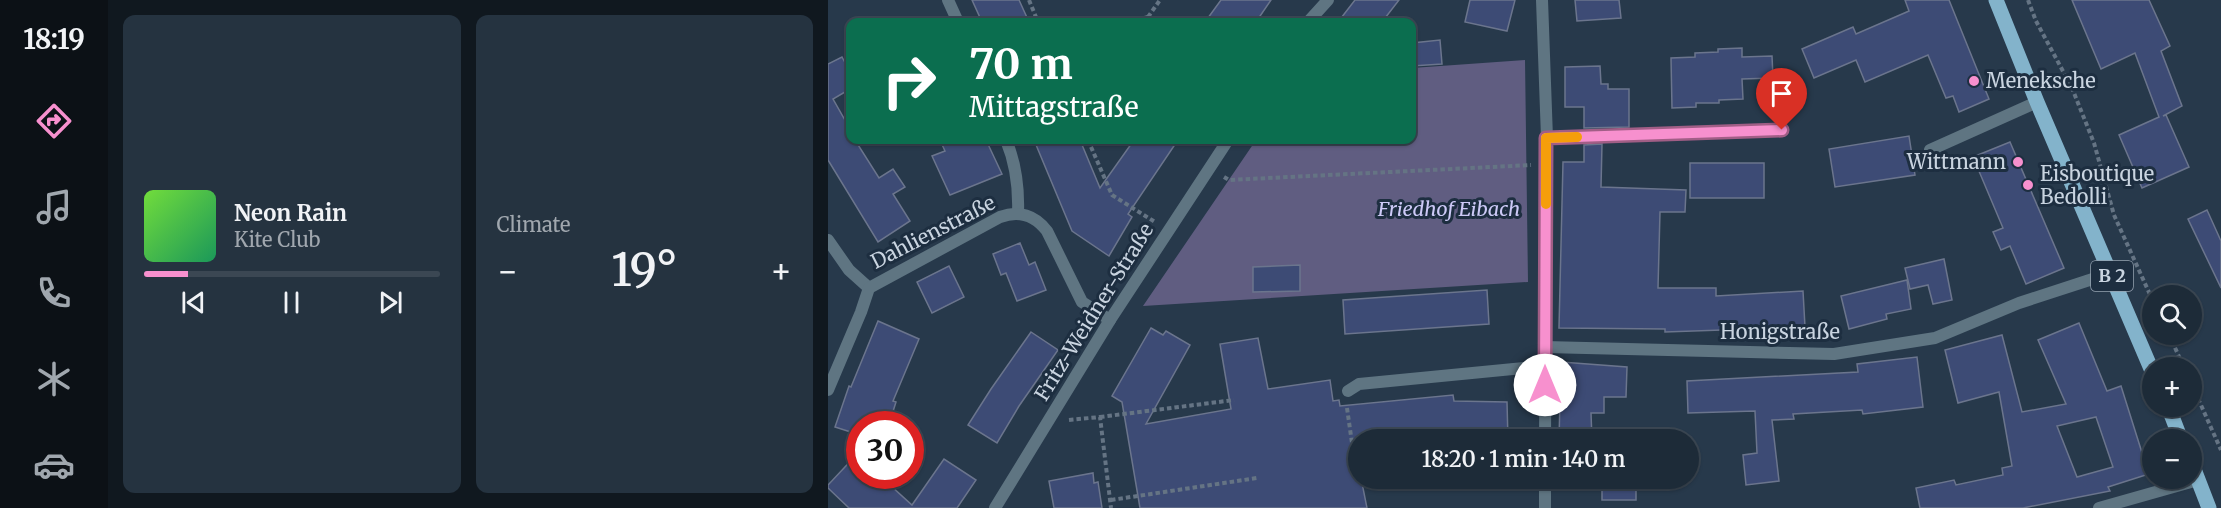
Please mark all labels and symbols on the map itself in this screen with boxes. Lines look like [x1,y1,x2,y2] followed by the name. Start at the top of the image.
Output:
[1756,68,1807,130] pin
[1986,68,2096,93] place label: Meneksche
[1967,74,1981,88] marker: Meneksche
[1906,149,2006,174] place label: Wittmann
[2011,155,2025,169] marker: Wittmann
[2040,161,2154,209] place label: Eisboutique Bedolli
[2021,178,2035,192] marker: Eisboutique Bedolli
[866,189,999,274] street label: Dahlienstraße
[1377,196,1520,221] park label: Friedhof Eibach
[1029,218,1158,405] street label: Fritz-Weidner-Straße
[2091,261,2133,291] road number: B 2
[1720,319,1840,344] street label: Honigstraße
[1513,353,1577,417] position arrow
[846,411,924,489] speed limit sign: 30

